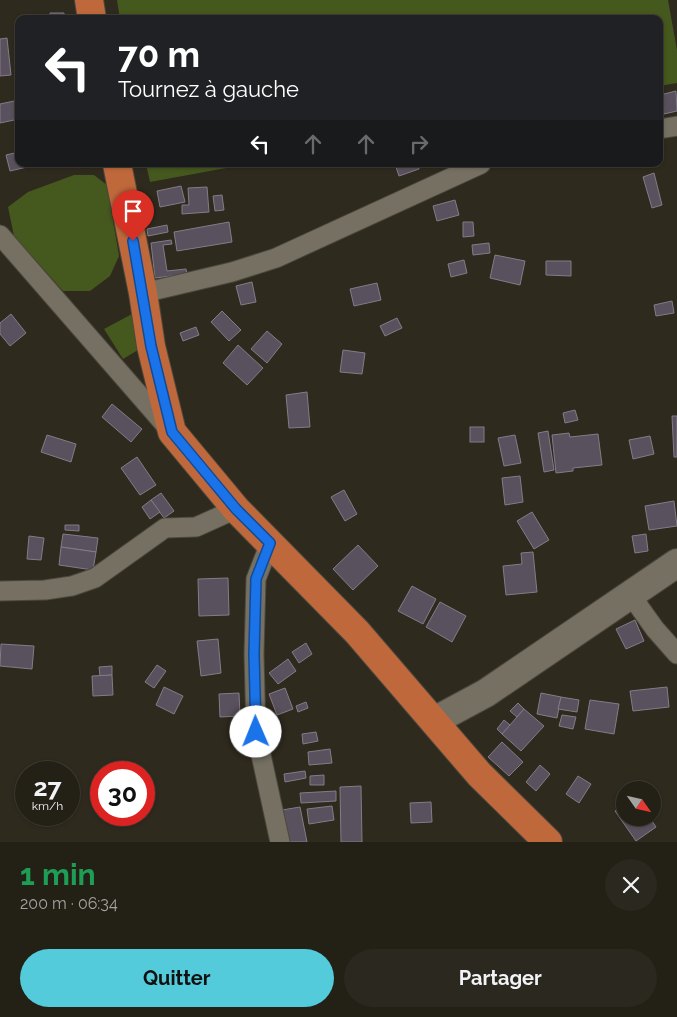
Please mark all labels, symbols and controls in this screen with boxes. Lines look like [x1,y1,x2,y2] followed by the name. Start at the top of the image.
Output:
[118,34,200,75] text: 70 m
[35,35,100,100] icon: left
[118,76,299,102] text: Tournez à gauche
[246,130,274,158] icon: left
[299,130,327,158] icon: ahead
[352,130,380,158] icon: ahead
[405,130,433,158] icon: right
[112,190,154,241] pin
[119,197,147,225] icon: arrive
[229,705,281,757] position arrow
[90,761,155,826] speed limit sign: 30
[33,772,62,802] text: 27
[616,781,661,826] north arrow
[616,781,661,826] map controls
[32,799,63,813] text: km/h
[20,857,96,892] text: 1 min
[605,859,657,911] button: close
[20,894,118,913] text: 200 m · 06:34
[20,949,334,1007] button: Quitter
[344,949,657,1007] button: Partager

